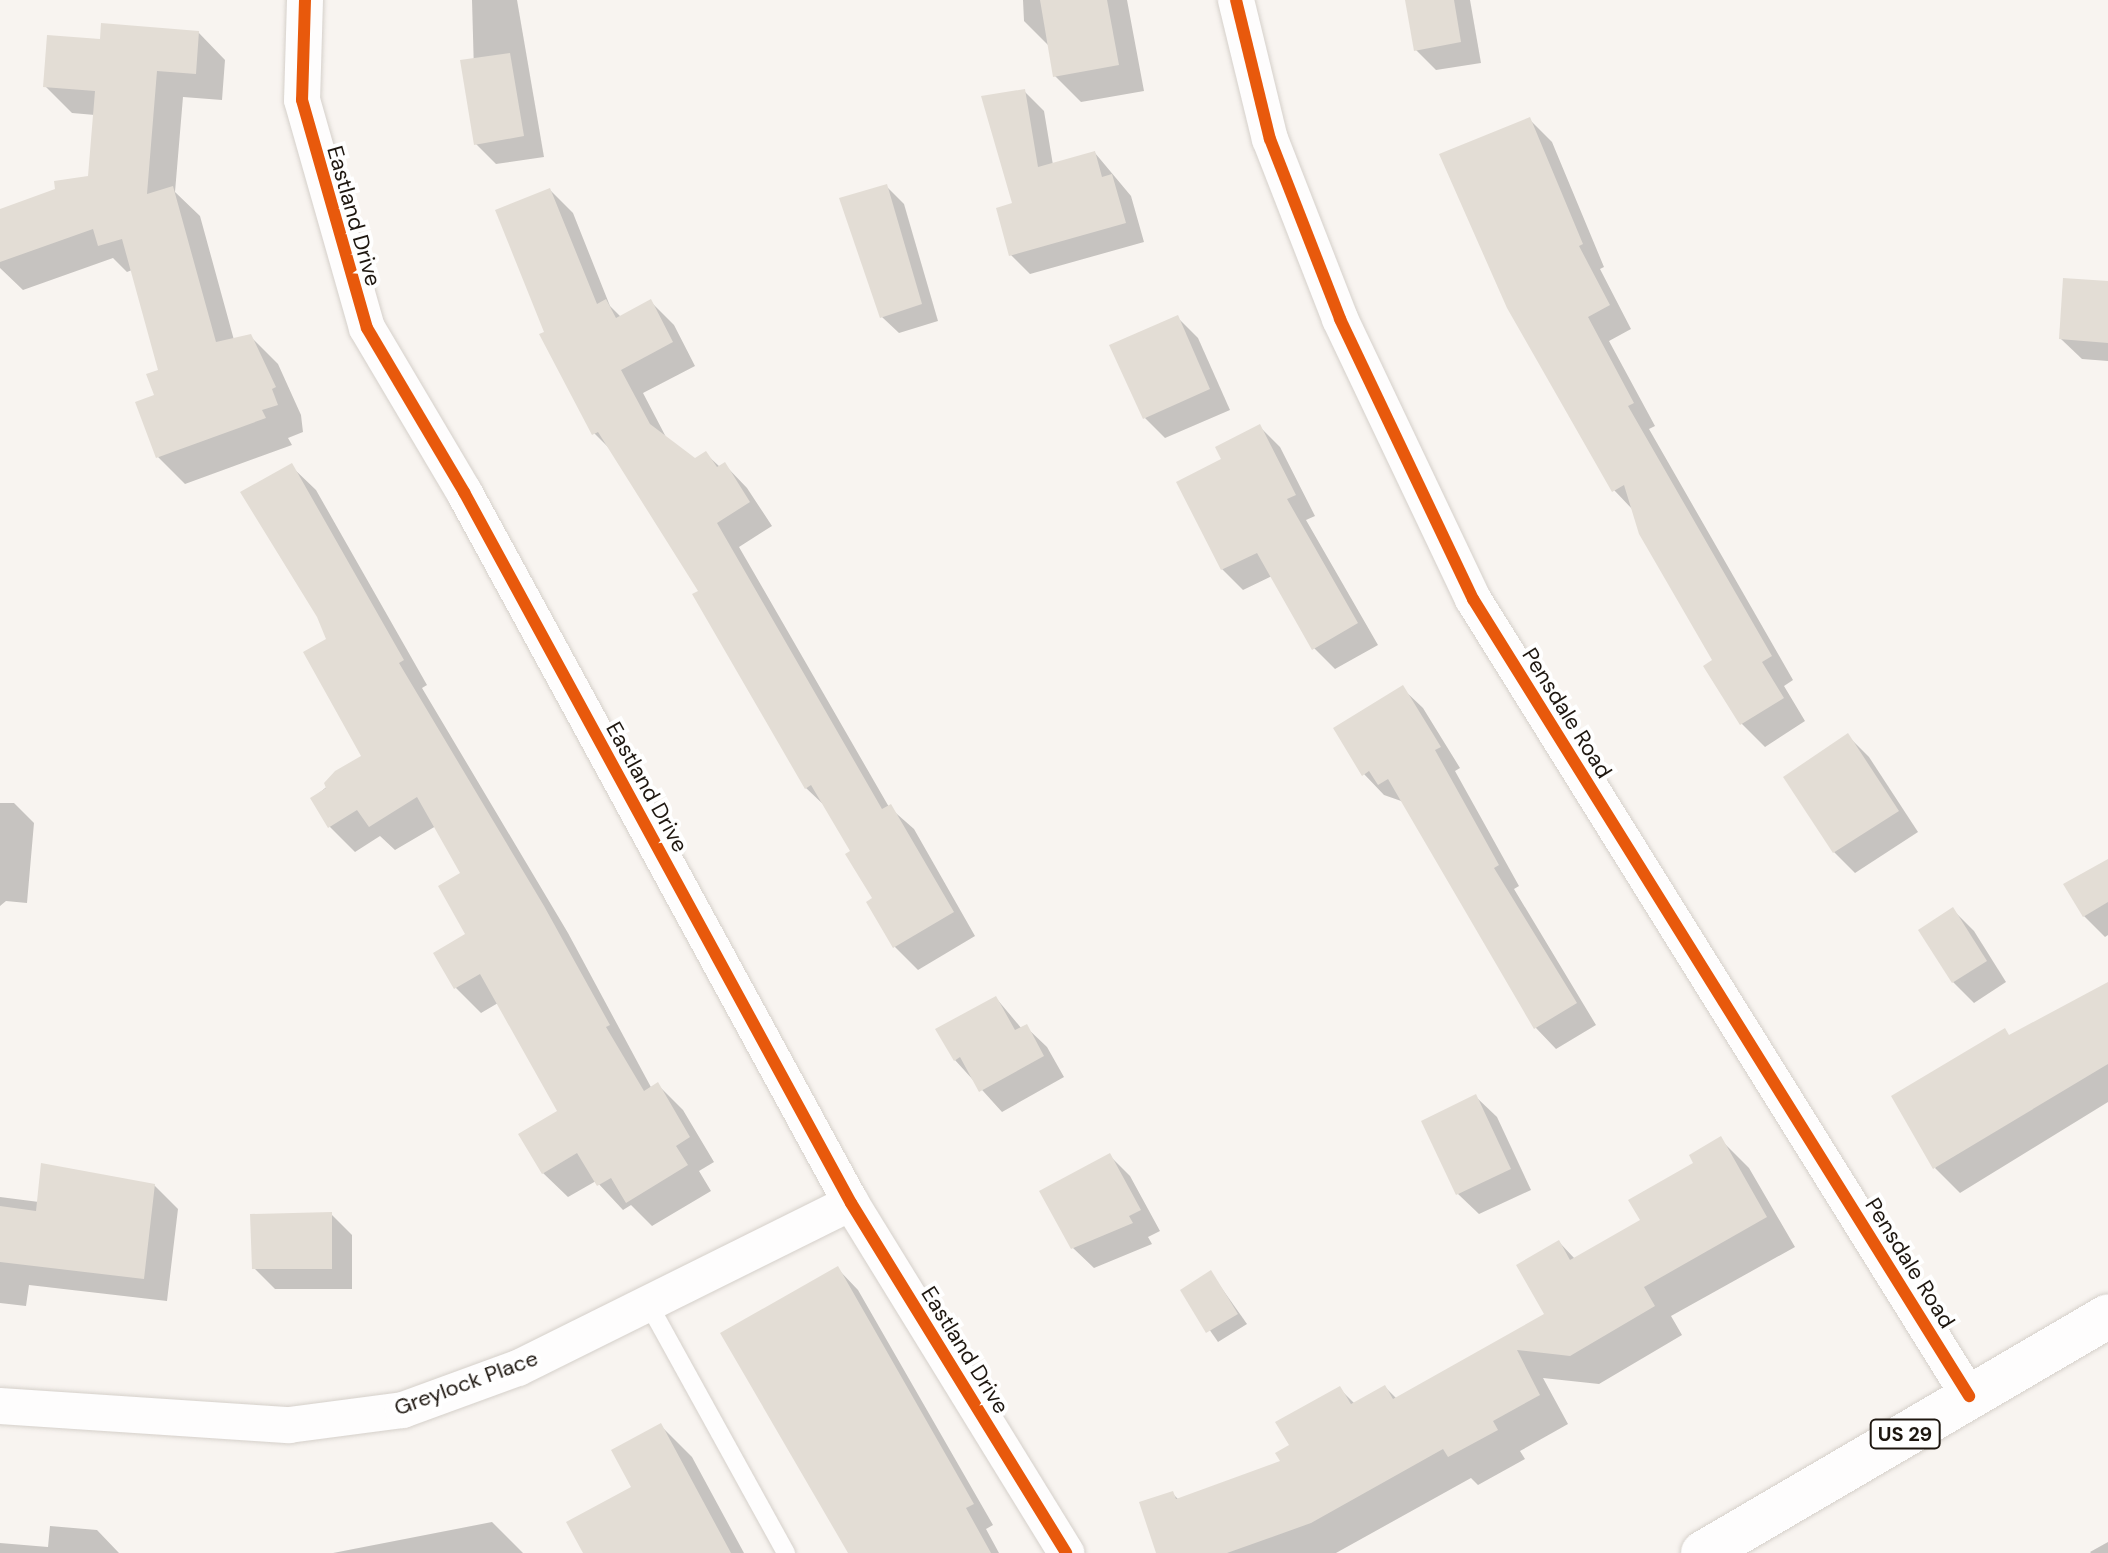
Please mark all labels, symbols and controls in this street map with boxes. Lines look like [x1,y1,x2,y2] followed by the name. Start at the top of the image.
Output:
[321,143,387,289] street label: Eastland Drive
[1516,643,1618,783] street label: Pensdale Road
[600,717,694,857] street label: Eastland Drive
[1859,1193,1961,1333] street label: Pensdale Road
[915,1282,1015,1418] street label: Eastland Drive
[391,1345,541,1421] street label: Greylock Place
[1869,1418,1941,1450] road number: US 29

